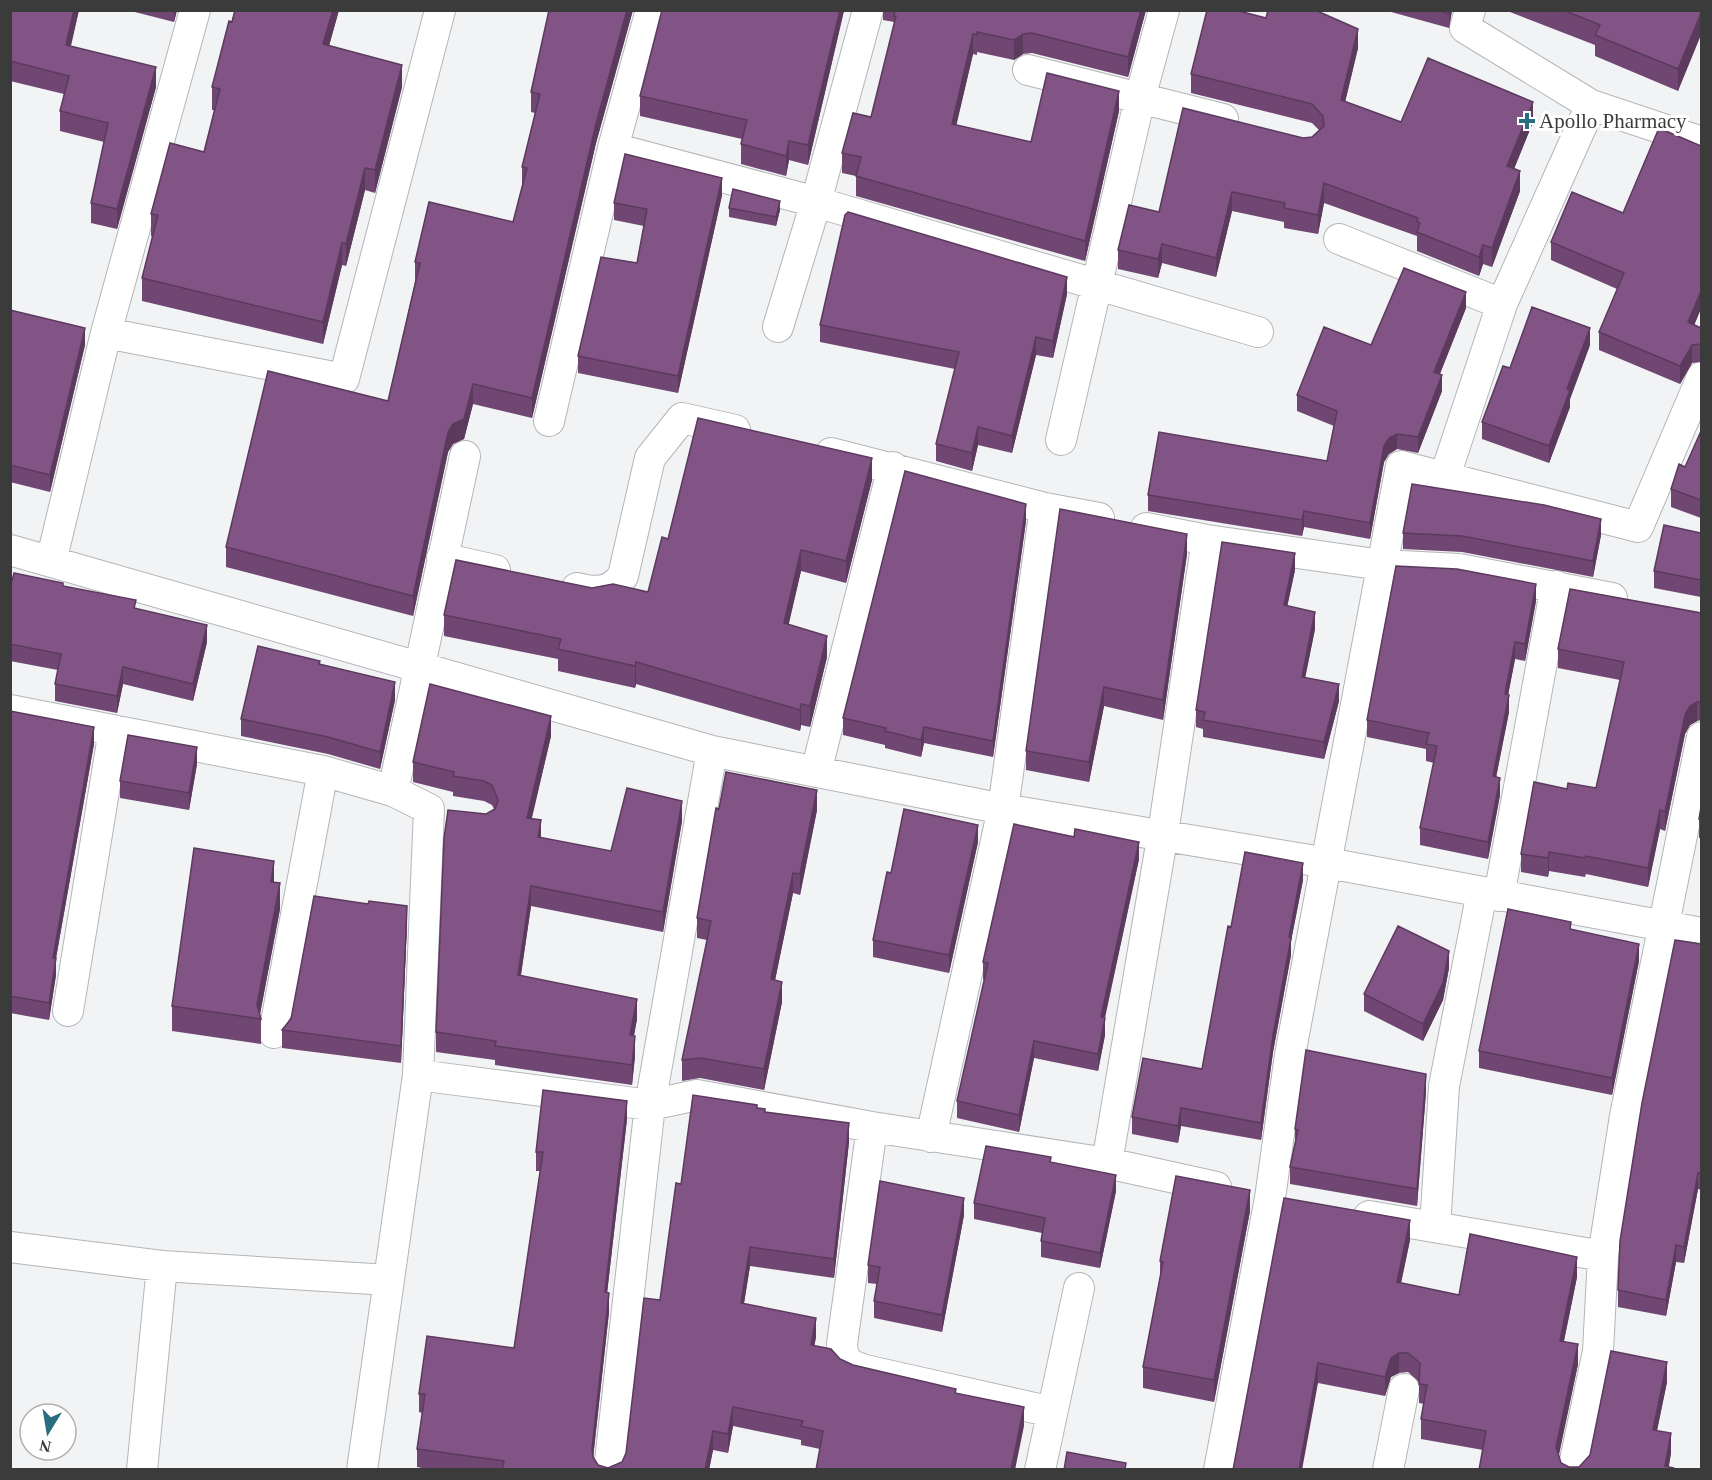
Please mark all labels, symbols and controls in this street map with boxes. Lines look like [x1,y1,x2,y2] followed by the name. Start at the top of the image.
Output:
[1539,109,1687,133] place label: Apollo Pharmacy
[1520,114,1534,128] marker: Apollo Pharmacy
[18,1402,78,1462] north arrow
[38,1437,53,1456] text: N

